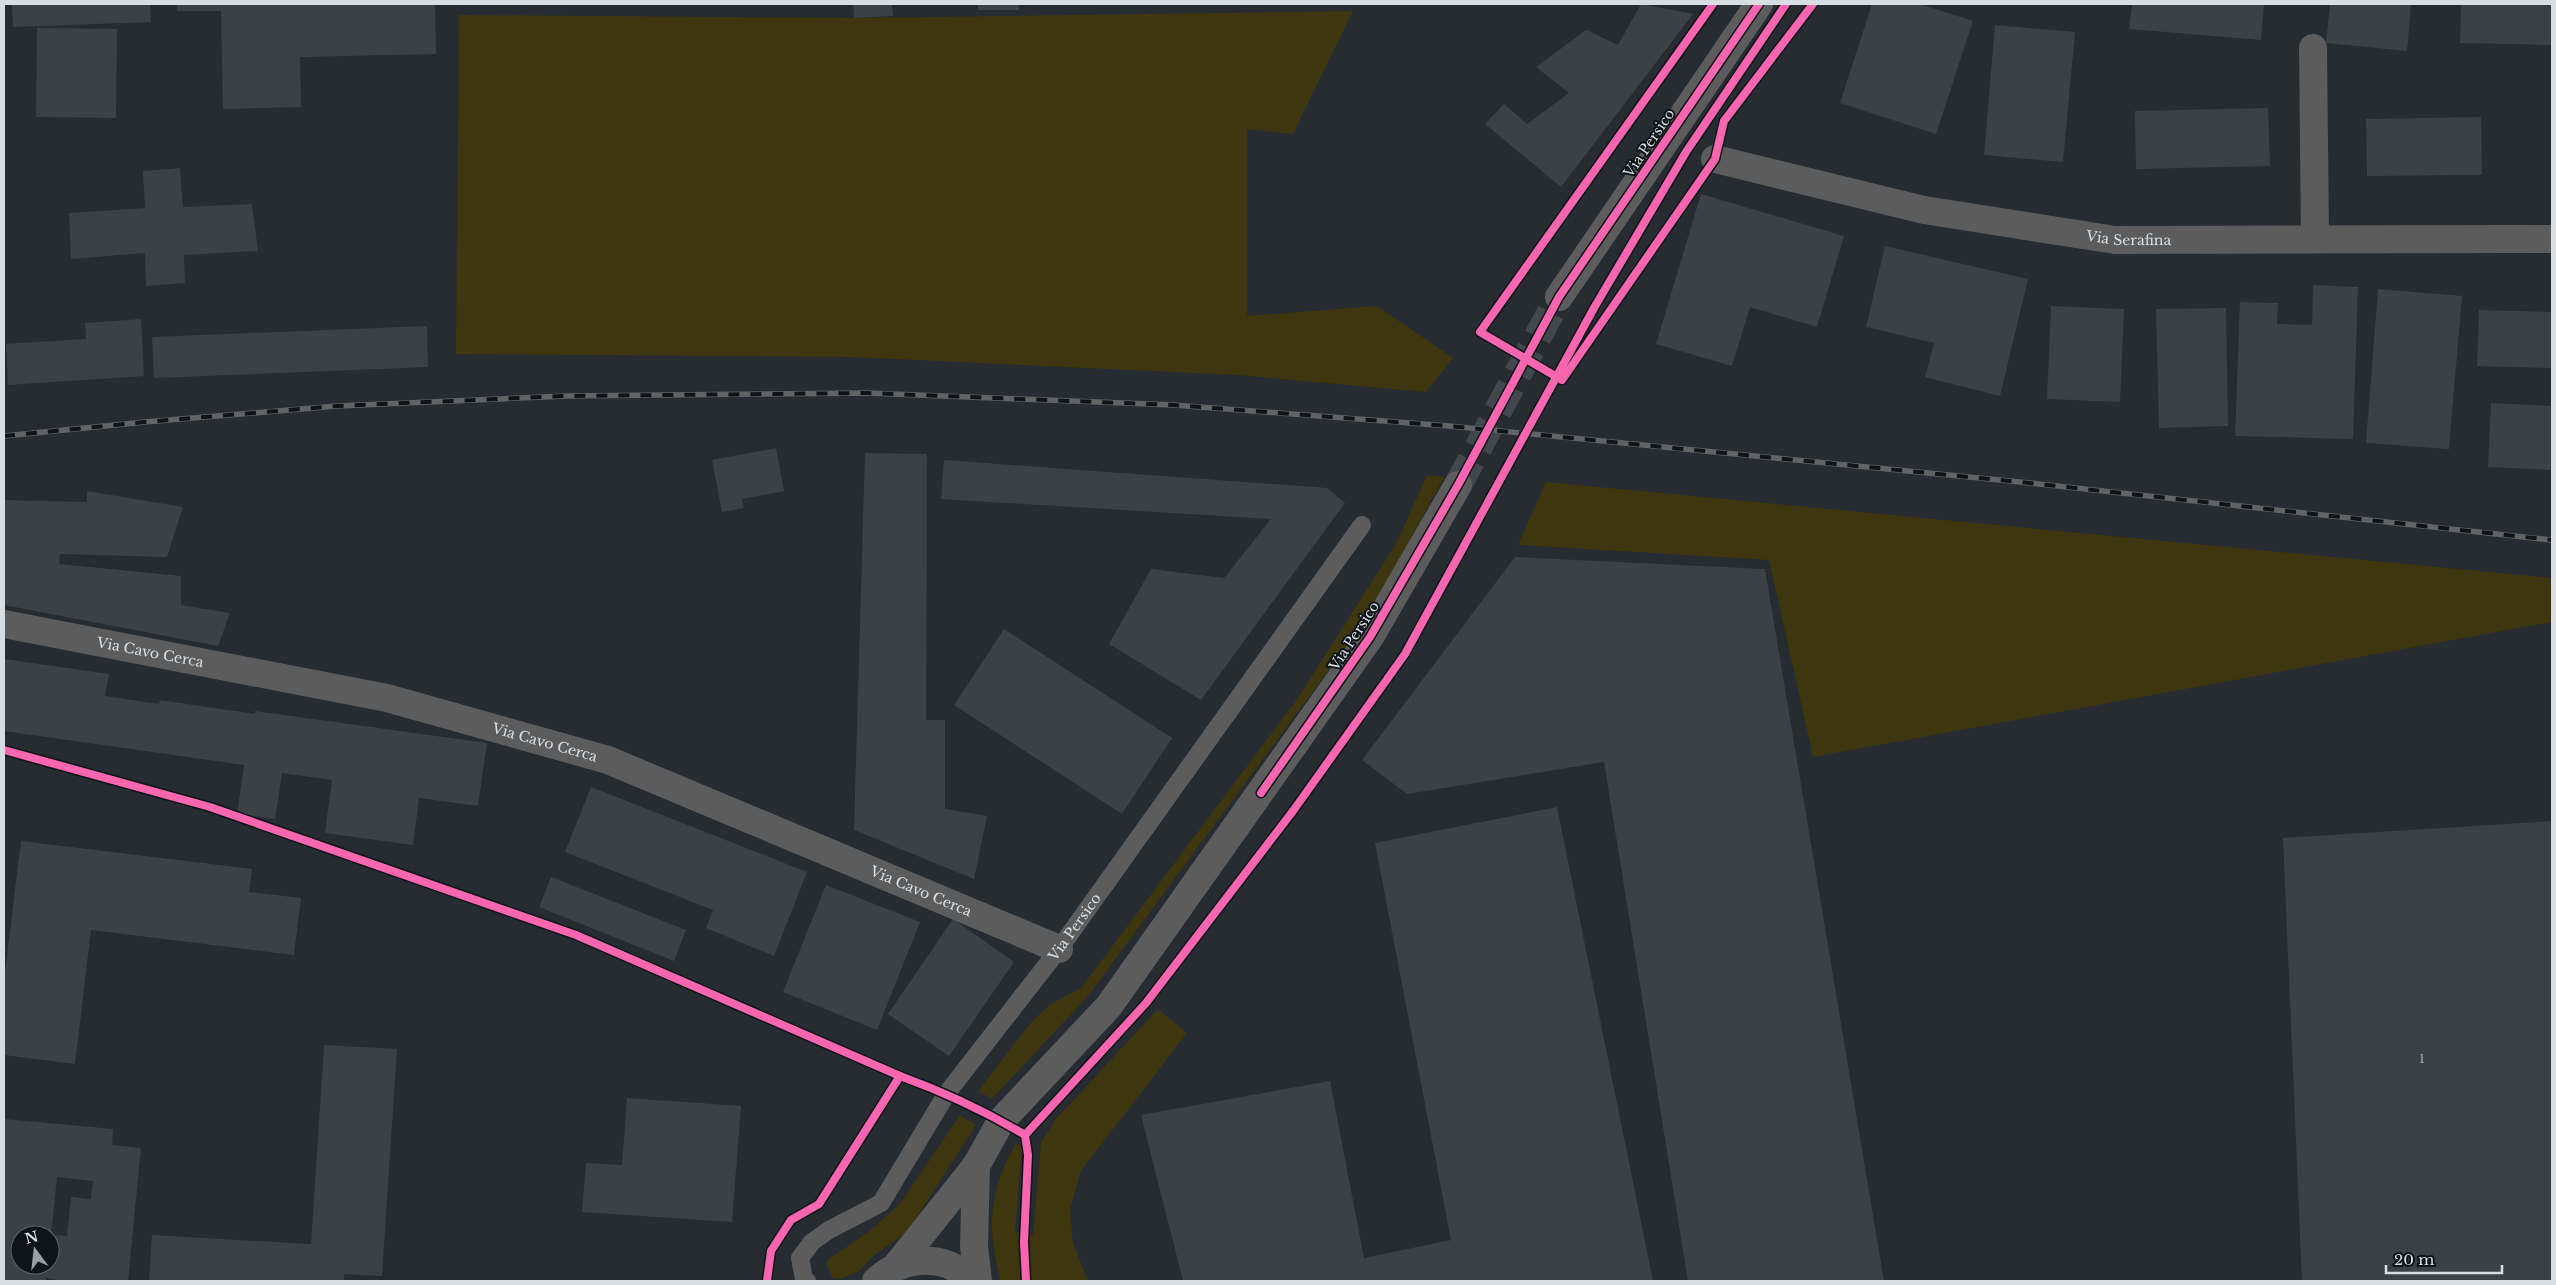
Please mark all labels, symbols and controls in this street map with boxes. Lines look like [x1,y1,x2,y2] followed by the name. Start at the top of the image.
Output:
[1619,105,1679,182] street label: Via Persico
[2084,226,2171,249] street label: Via Serafina
[1324,598,1383,675] street label: Via Persico
[94,633,205,671] street label: Via Cavo Cerca
[489,719,600,766] street label: Via Cavo Cerca
[867,862,975,921] street label: Via Cavo Cerca
[1044,890,1105,965] street label: Via Persico
[2420,1052,2425,1066] house number: 1
[10,1225,60,1275] north arrow
[23,1227,40,1248] text: N
[2386,1242,2502,1274] scale bar
[2394,1250,2434,1269] text: 20 m

